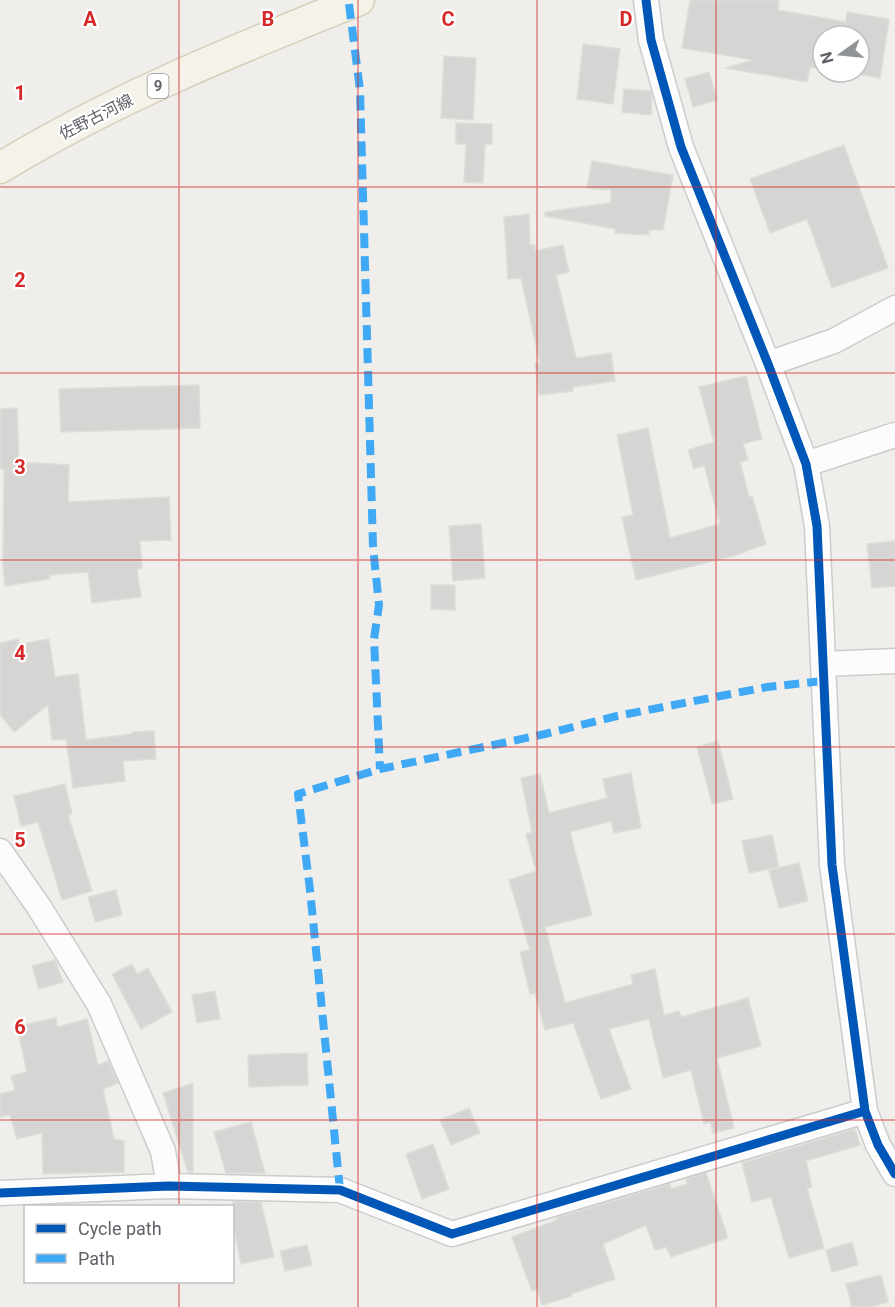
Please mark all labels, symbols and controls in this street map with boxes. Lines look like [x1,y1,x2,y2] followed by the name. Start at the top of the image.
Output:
[83,7,97,31] text: A
[262,7,274,31] text: B
[441,7,455,31] text: C
[620,7,633,31] text: D
[811,24,871,84] north arrow
[816,50,838,66] text: N
[148,74,168,98] road number: 9
[14,81,26,105] text: 1
[56,90,136,144] street label: 佐野古河線
[14,268,26,292] text: 2
[14,455,26,479] text: 3
[14,641,26,665] text: 4
[14,828,26,852] text: 5
[14,1015,26,1039] text: 6
[24,1205,234,1283] legend
[78,1218,162,1239] text: Cycle path
[78,1248,115,1269] text: Path

